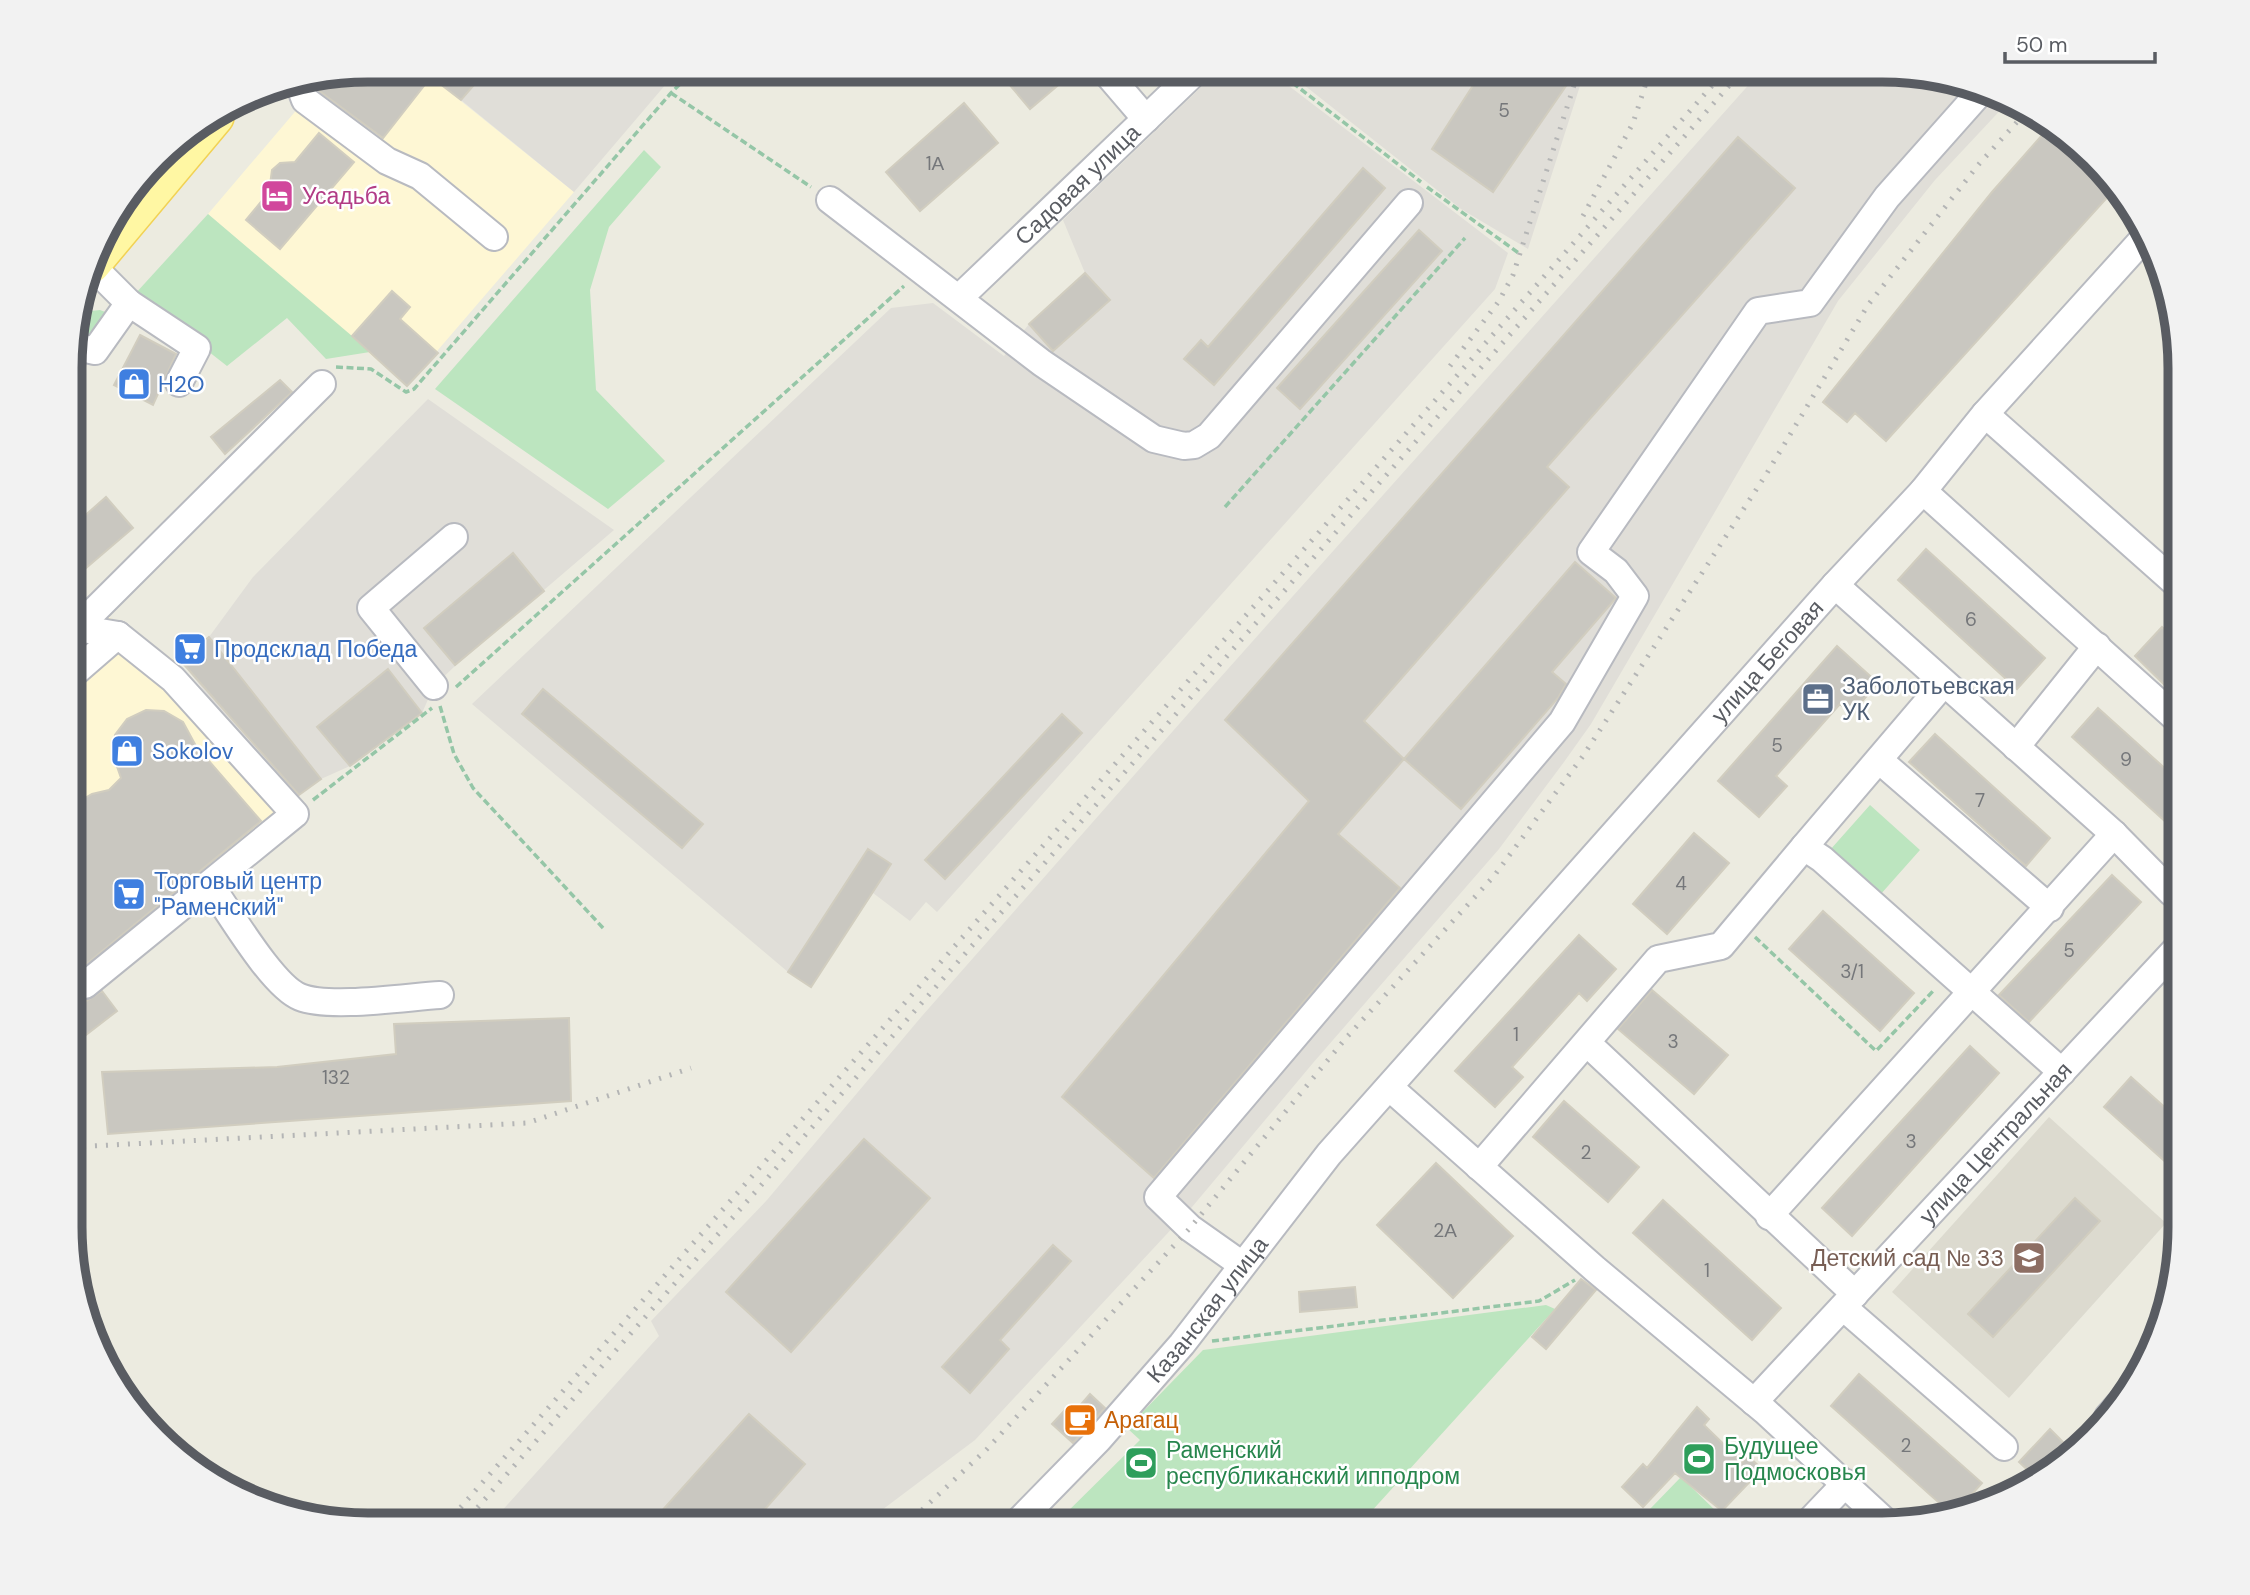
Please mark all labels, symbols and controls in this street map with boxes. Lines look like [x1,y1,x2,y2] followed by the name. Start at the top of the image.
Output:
[2005,21,2156,65] scale bar
[2016,31,2067,59] text: 50 m
[1498,98,1510,123] house number: 5
[1008,117,1147,252] street label: Садовая улица
[926,151,945,176] house number: 1А
[258,177,296,215] hotel icon: Усадьба
[302,181,390,211] place label: Усадьба
[115,365,153,403] shop icon: H2O
[158,369,204,399] place label: H2O
[1704,593,1830,729] street label: улица Беговая
[1965,607,1977,632] house number: 6
[171,630,209,668] supermarket icon: Продсклад Победа
[214,634,418,664] place label: Продсклад Победа
[1842,671,2015,727] place label: Заболотьевская УК
[1799,680,1837,718] office icon: Заболотьевская УК
[108,732,146,770] shop icon: Sokolov
[1771,733,1783,758] house number: 5
[152,736,234,766] place label: Sokolov
[2120,747,2132,772] house number: 9
[1975,788,1985,813] house number: 7
[154,866,322,922] place label: Торговый центр "Раменский"
[1675,871,1687,896] house number: 4
[110,875,148,913] supermarket icon: Торговый центр "Раменский"
[2063,938,2075,963] house number: 5
[1840,959,1864,984] house number: 3/1
[1513,1022,1519,1047] house number: 1
[1667,1029,1679,1054] house number: 3
[1912,1055,2078,1231] street label: улица Центральная
[322,1065,350,1090] house number: 132
[1905,1129,1917,1154] house number: 3
[1581,1140,1592,1165] house number: 2
[1433,1218,1457,1243] house number: 2А
[1140,1230,1275,1389] street label: Казанская улица
[2010,1239,2048,1277] school or university icon: Детский сад № 33
[1811,1243,2004,1273] place label: Детский сад № 33
[1704,1258,1710,1283] house number: 1
[1061,1401,1099,1439] cafe icon: Арагац
[1104,1405,1179,1435] place label: Арагац
[1724,1431,1866,1487] place label: Будущее Подмосковья
[1901,1433,1912,1458] house number: 2
[1166,1435,1460,1491] place label: Раменский республиканский ипподром
[1680,1440,1718,1478] sports icon: Будущее Подмосковья
[1122,1444,1160,1482] sports icon: Раменский республиканский ипподром

